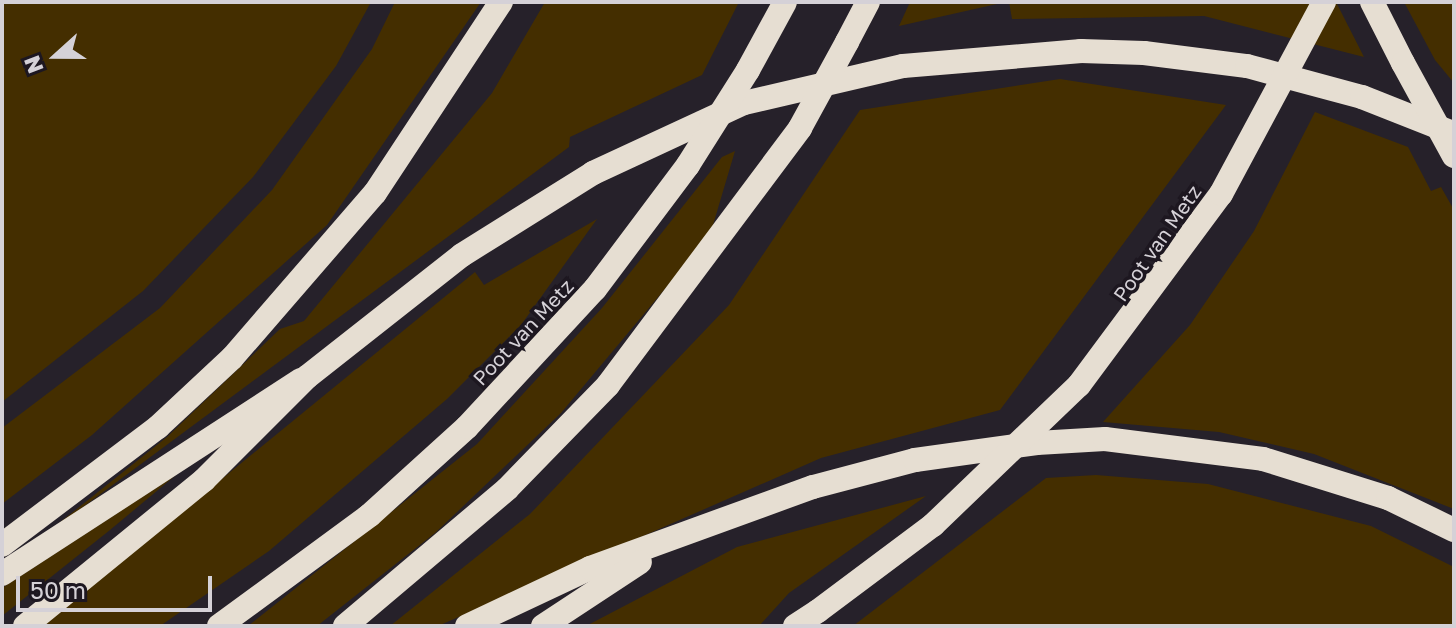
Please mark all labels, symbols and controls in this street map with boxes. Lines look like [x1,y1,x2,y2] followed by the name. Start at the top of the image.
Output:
[16,16,96,96] north arrow
[18,52,49,77] text: N
[1108,180,1206,306] street label: Poot van Metz
[468,274,578,390] street label: Poot van Metz
[20,560,216,610] scale bar
[30,575,86,604] text: 50 m

